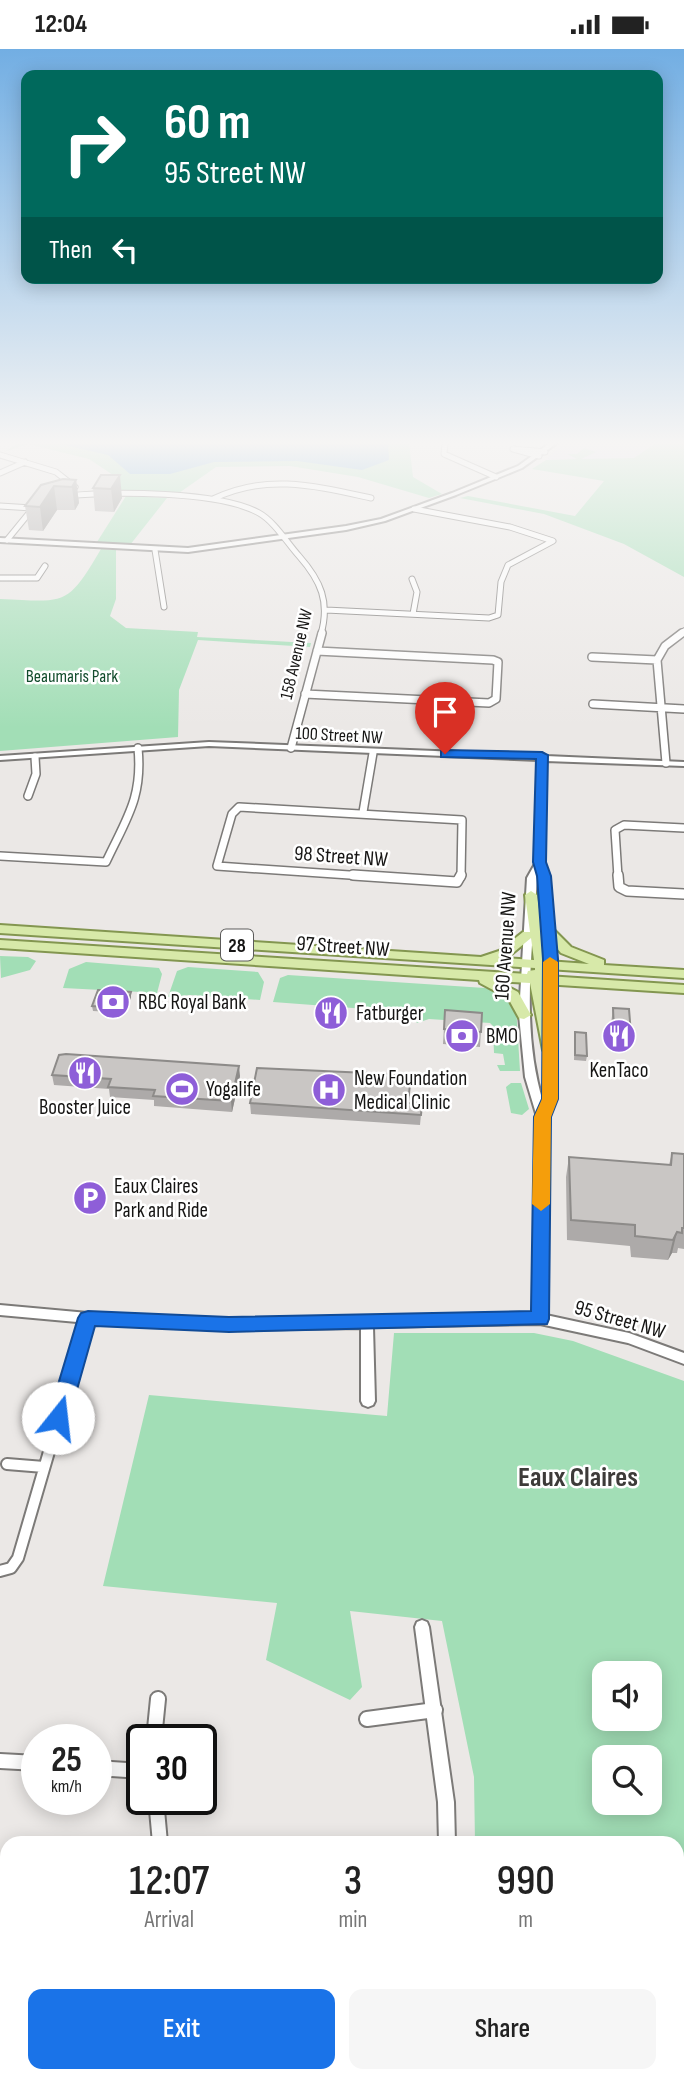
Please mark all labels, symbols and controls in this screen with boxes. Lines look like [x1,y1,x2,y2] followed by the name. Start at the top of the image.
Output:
[35,9,87,40] text: 12:04
[164,94,251,153] text: 60 m
[49,98,140,189] icon: right
[164,154,306,193] text: 95 Street NW
[106,231,144,269] icon: left
[49,235,92,266] text: Then
[276,607,317,701] street label: 158 Avenue NW
[26,666,118,687] park label: Beaumaris Park
[415,682,475,754] pin
[426,693,464,731] icon: arrive
[295,723,383,748] street label: 100 Street NW
[293,841,389,872] street label: 98 Street NW
[489,891,522,1001] street label: 160 Avenue NW
[221,929,253,961] road number: 28
[296,931,391,962] street label: 97 Street NW
[94,983,132,1021] bank icon: RBC Royal Bank
[138,990,246,1015] place label: RBC Royal Bank
[312,994,350,1032] restaurant icon: Fatburger
[356,1001,424,1026] place label: Fatburger
[443,1017,481,1055] bank icon: BMO
[600,1017,638,1055] restaurant icon: KenTaco
[486,1024,518,1049] place label: BMO
[66,1054,104,1092] restaurant icon: Booster Juice
[590,1058,648,1083] place label: KenTaco
[354,1066,467,1115] place label: New Foundation Medical Clinic
[163,1070,201,1108] sports icon: Yogalife
[310,1071,348,1109] hospital icon: New Foundation Medical Clinic
[206,1077,261,1102] place label: Yogalife
[39,1095,131,1120] place label: Booster Juice
[114,1174,208,1223] place label: Eaux Claires Park and Ride
[71,1179,109,1217] parking icon: Eaux Claires Park and Ride
[572,1295,668,1344] street label: 95 Street NW
[21,1381,95,1455] position arrow
[518,1461,638,1494] district label: Eaux Claires
[592,1661,662,1815] map controls
[592,1661,662,1731] button: sound
[126,1724,217,1815] speed limit sign: 30
[51,1739,82,1782] text: 25
[592,1745,662,1815] button: search
[51,1776,82,1797] text: km/h
[129,1856,209,1907] text: 12:07
[344,1856,362,1907] text: 3
[497,1856,555,1907] text: 990
[144,1906,194,1934] text: Arrival
[338,1906,367,1934] text: min
[518,1906,533,1934] text: m
[28,1989,335,2069] button: Exit
[349,1989,656,2069] button: Share

